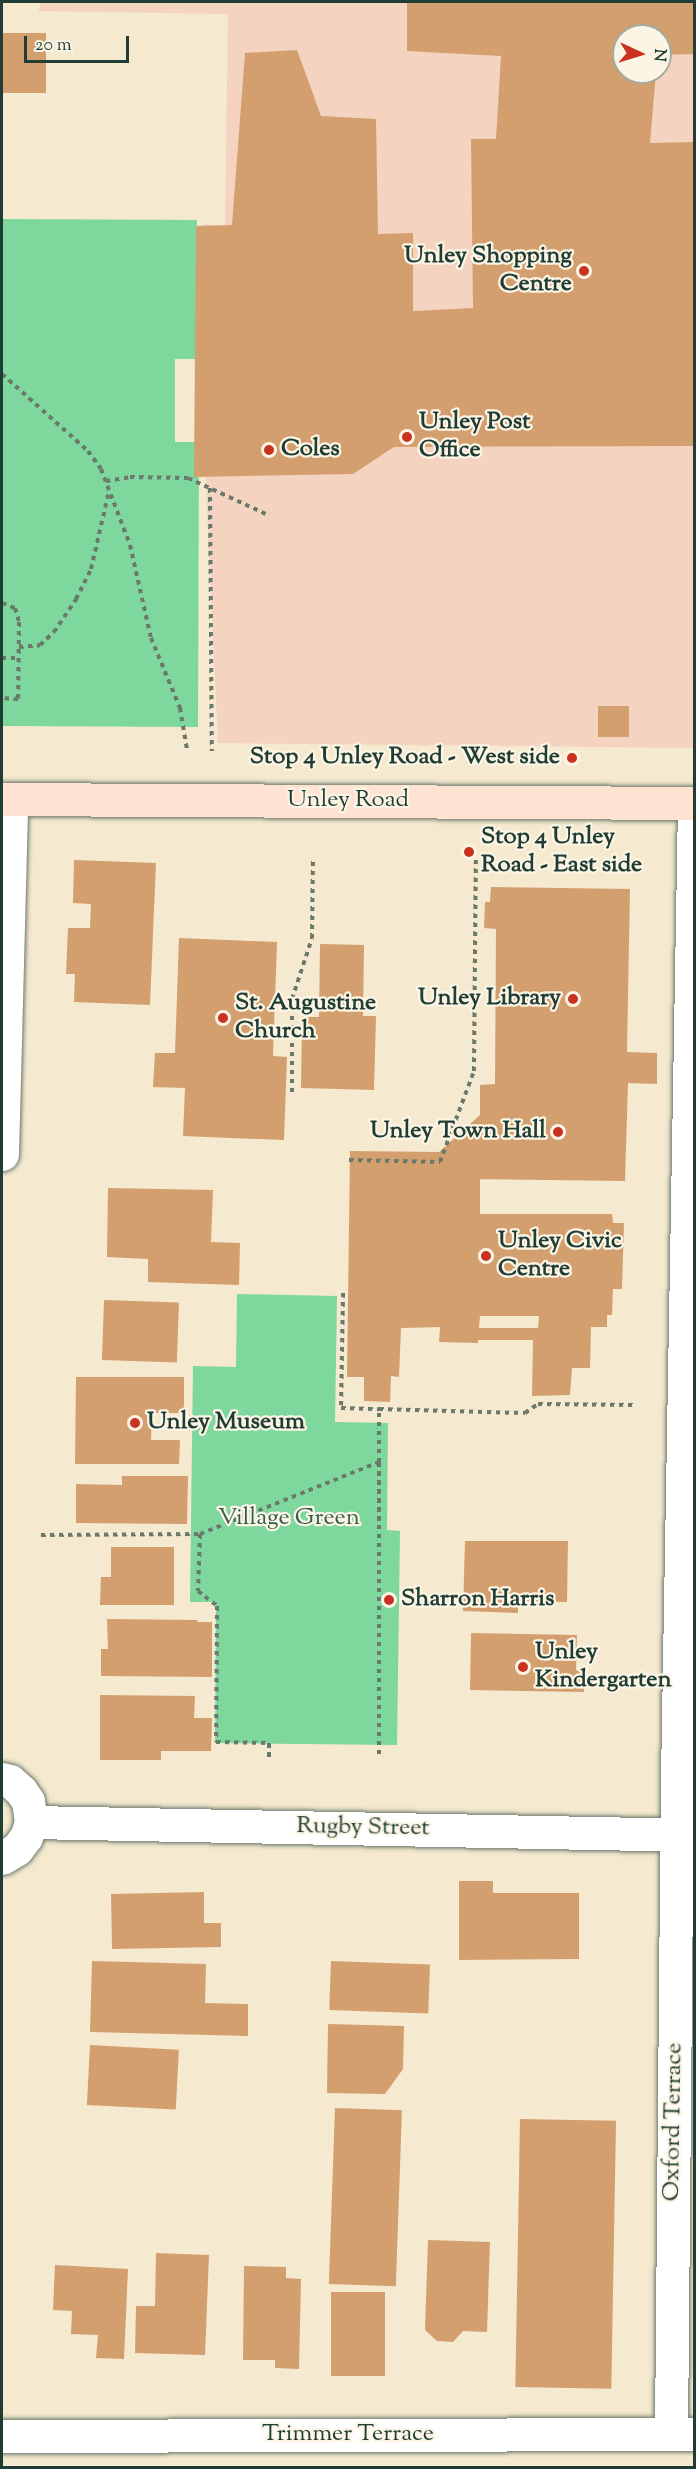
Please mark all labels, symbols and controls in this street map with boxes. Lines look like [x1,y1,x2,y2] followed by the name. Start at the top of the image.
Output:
[27,24,132,62] scale bar
[612,24,672,84] north arrow
[35,33,72,59] text: 20 m
[647,48,670,62] text: N
[404,243,572,299] place label: Unley Shopping Centre
[577,264,591,278] marker: Unley Shopping Centre
[419,409,530,465] place label: Unley Post Office
[400,430,414,444] marker: Unley Post Office
[281,436,340,464] place label: Coles
[262,443,276,457] marker: Coles
[250,744,560,772] place label: Stop 4 Unley Road - West side
[565,751,579,765] marker: Stop 4 Unley Road - West side
[287,787,409,815] street label: Unley Road
[481,824,642,880] place label: Stop 4 Unley Road - East side
[462,845,476,859] marker: Stop 4 Unley Road - East side
[418,985,561,1013] place label: Unley Library
[235,990,376,1046] place label: St. Augustine Church
[566,992,580,1006] marker: Unley Library
[216,1011,230,1025] marker: St. Augustine Church
[370,1118,546,1146] place label: Unley Town Hall
[551,1125,565,1139] marker: Unley Town Hall
[498,1228,622,1284] place label: Unley Civic Centre
[479,1249,493,1263] marker: Unley Civic Centre
[147,1409,305,1437] place label: Unley Museum
[128,1416,142,1430] marker: Unley Museum
[218,1505,360,1533] park label: Village Green
[401,1586,555,1614] place label: Sharron Harris
[382,1593,396,1607] marker: Sharron Harris
[535,1639,672,1695] place label: Unley Kindergarten
[516,1660,530,1674] marker: Unley Kindergarten
[296,1812,430,1844] street label: Rugby Street
[658,2042,690,2202] street label: Oxford Terrace
[262,2421,434,2449] street label: Trimmer Terrace

